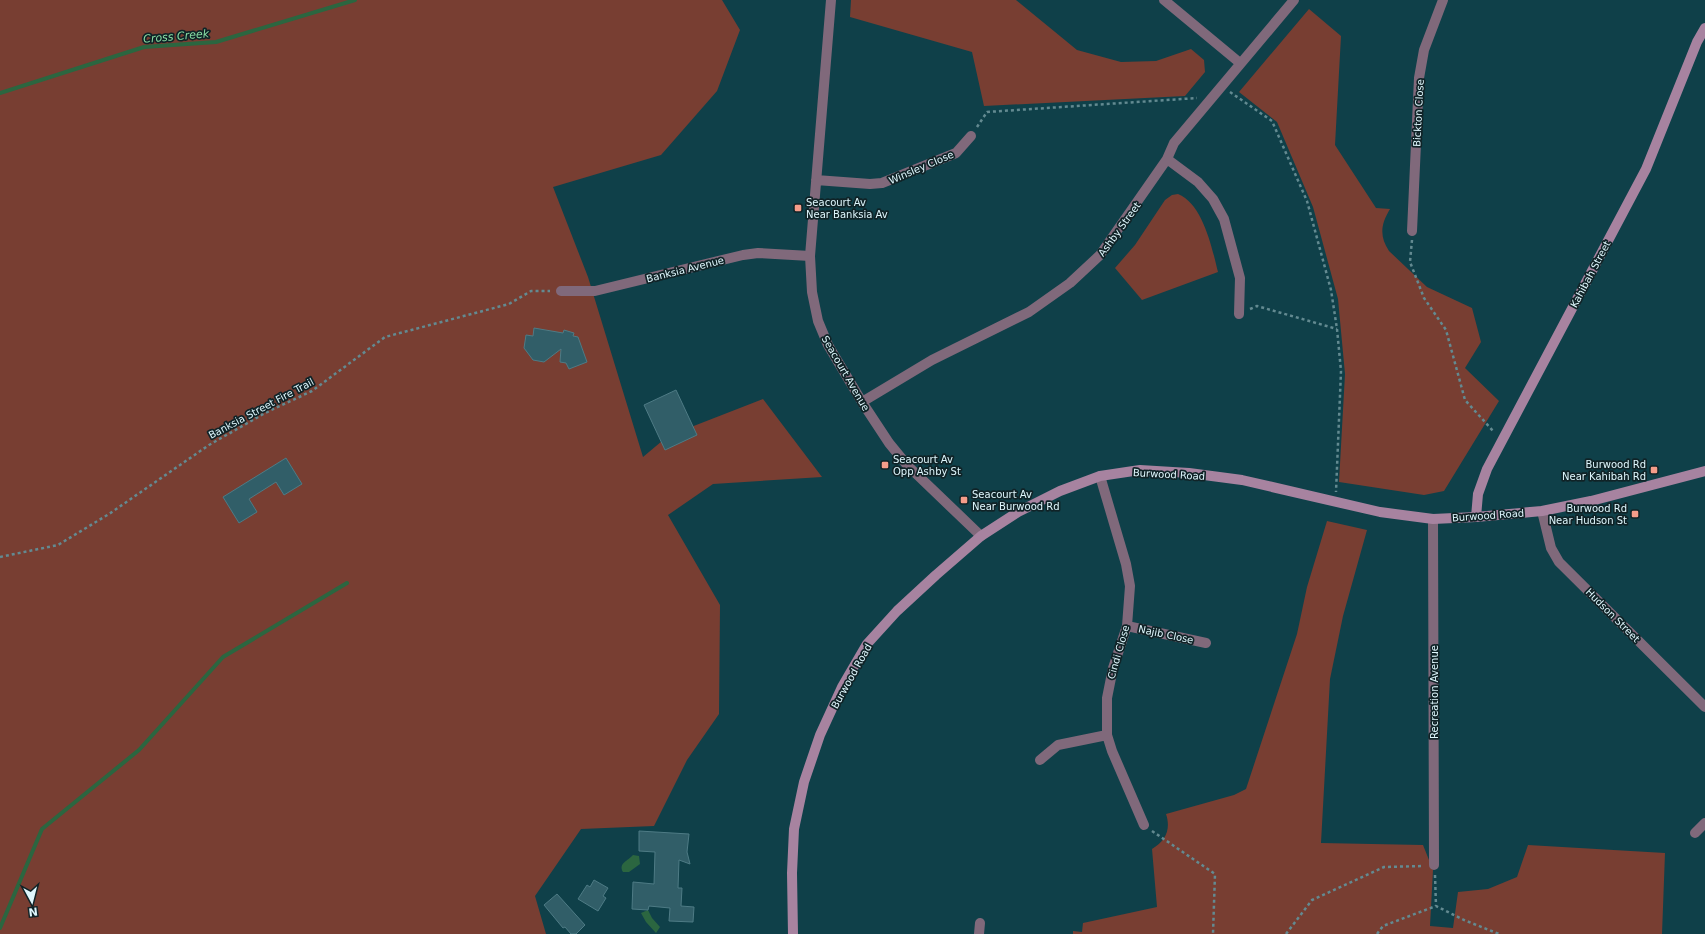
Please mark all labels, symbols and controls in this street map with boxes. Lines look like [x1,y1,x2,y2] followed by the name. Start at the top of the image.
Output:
[143,27,210,46] water label: Cross Creek
[1411,79,1426,147] street label: Bickton Close
[887,149,955,186] street label: Winsley Close
[806,197,888,220] place label: Seacourt Av Near Banksia Av
[1096,200,1143,259] street label: Ashby Street
[793,203,803,213] marker: Seacourt Av Near Banksia Av
[1568,239,1613,309] street label: Kahibah Street
[645,255,725,284] street label: Banksia Avenue
[820,334,872,413] street label: Seacourt Avenue
[207,376,316,441] street label: Banksia Street Fire Trail
[893,454,961,477] place label: Seacourt Av Opp Ashby St
[1562,459,1646,482] place label: Burwood Rd Near Kahibah Rd
[880,460,890,470] marker: Seacourt Av Opp Ashby St
[1649,465,1659,475] marker: Burwood Rd Near Kahibah Rd
[1133,467,1205,482] street label: Burwood Road
[972,489,1060,512] place label: Seacourt Av Near Burwood Rd
[959,495,969,505] marker: Seacourt Av Near Burwood Rd
[1549,503,1627,526] place label: Burwood Rd Near Hudson St
[1452,507,1525,524] street label: Burwood Road
[1630,509,1640,519] marker: Burwood Rd Near Hudson St
[1584,586,1642,645] street label: Hudson Street
[1137,623,1194,646] street label: Najib Close
[1106,624,1131,680] street label: Cindi Close
[829,642,874,711] street label: Burwood Road
[1429,645,1440,739] street label: Recreation Avenue
[12,882,52,922] north arrow
[28,904,39,918] text: N

